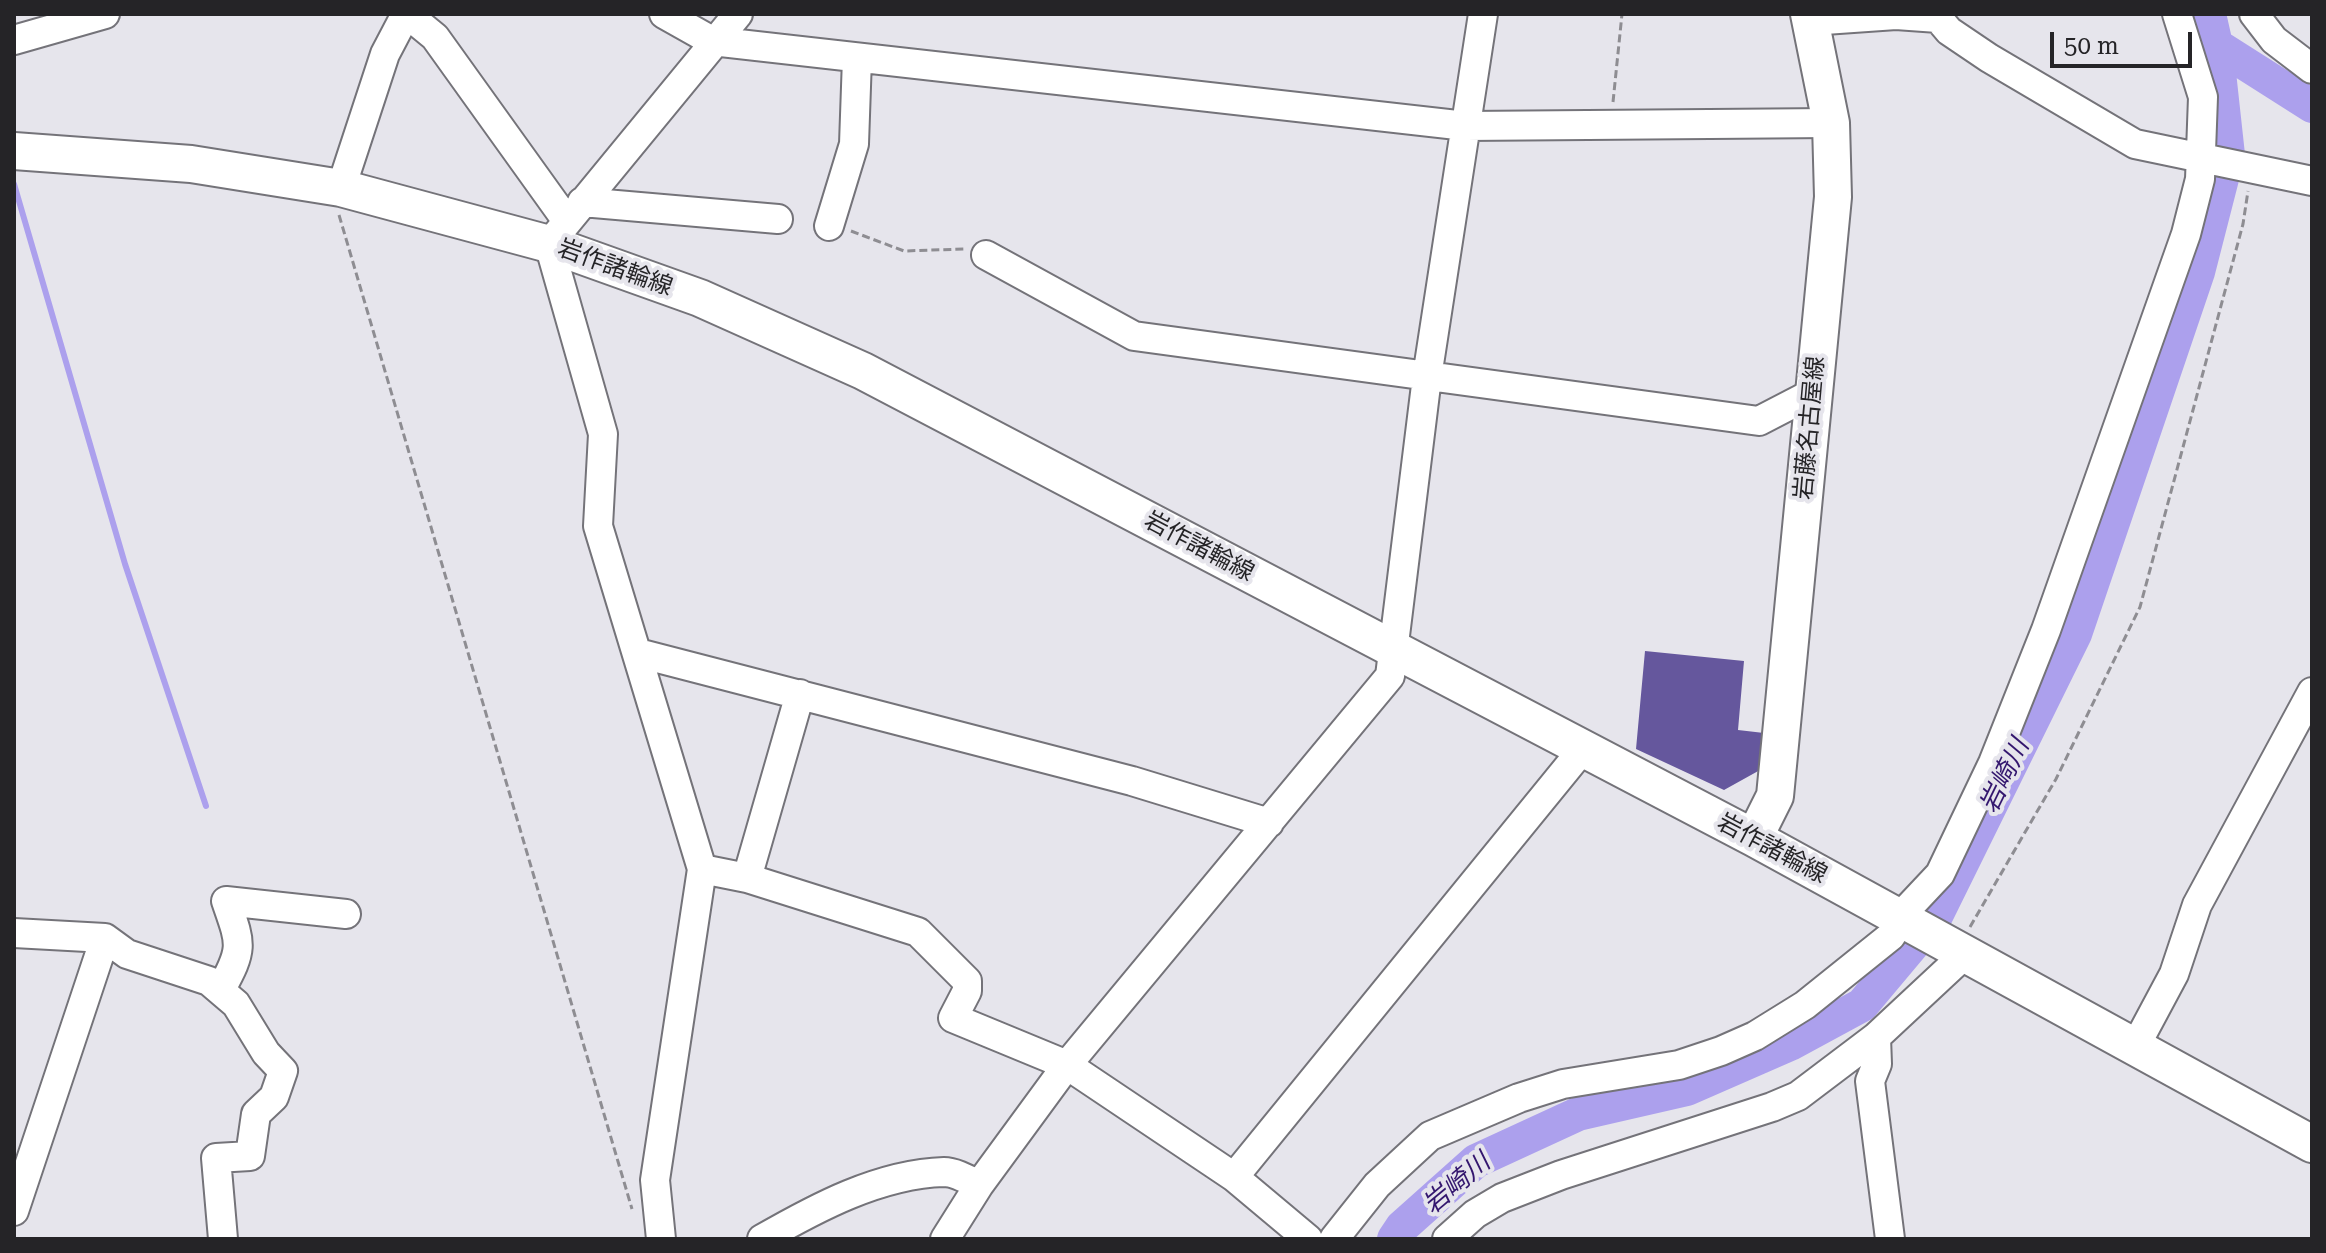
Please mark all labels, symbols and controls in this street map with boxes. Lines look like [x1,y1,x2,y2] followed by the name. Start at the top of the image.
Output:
[2054,16,2196,66] scale bar
[2064,32,2119,60] text: 50 m
[554,234,676,302] street label: 岩作諸輪線
[1789,355,1831,501] street label: 岩藤名古屋線
[1139,506,1259,588] street label: 岩作諸輪線
[1974,734,2036,818] water label: 岩崎川
[1712,808,1832,890] street label: 岩作諸輪線
[1417,1147,1497,1221] water label: 岩崎川

